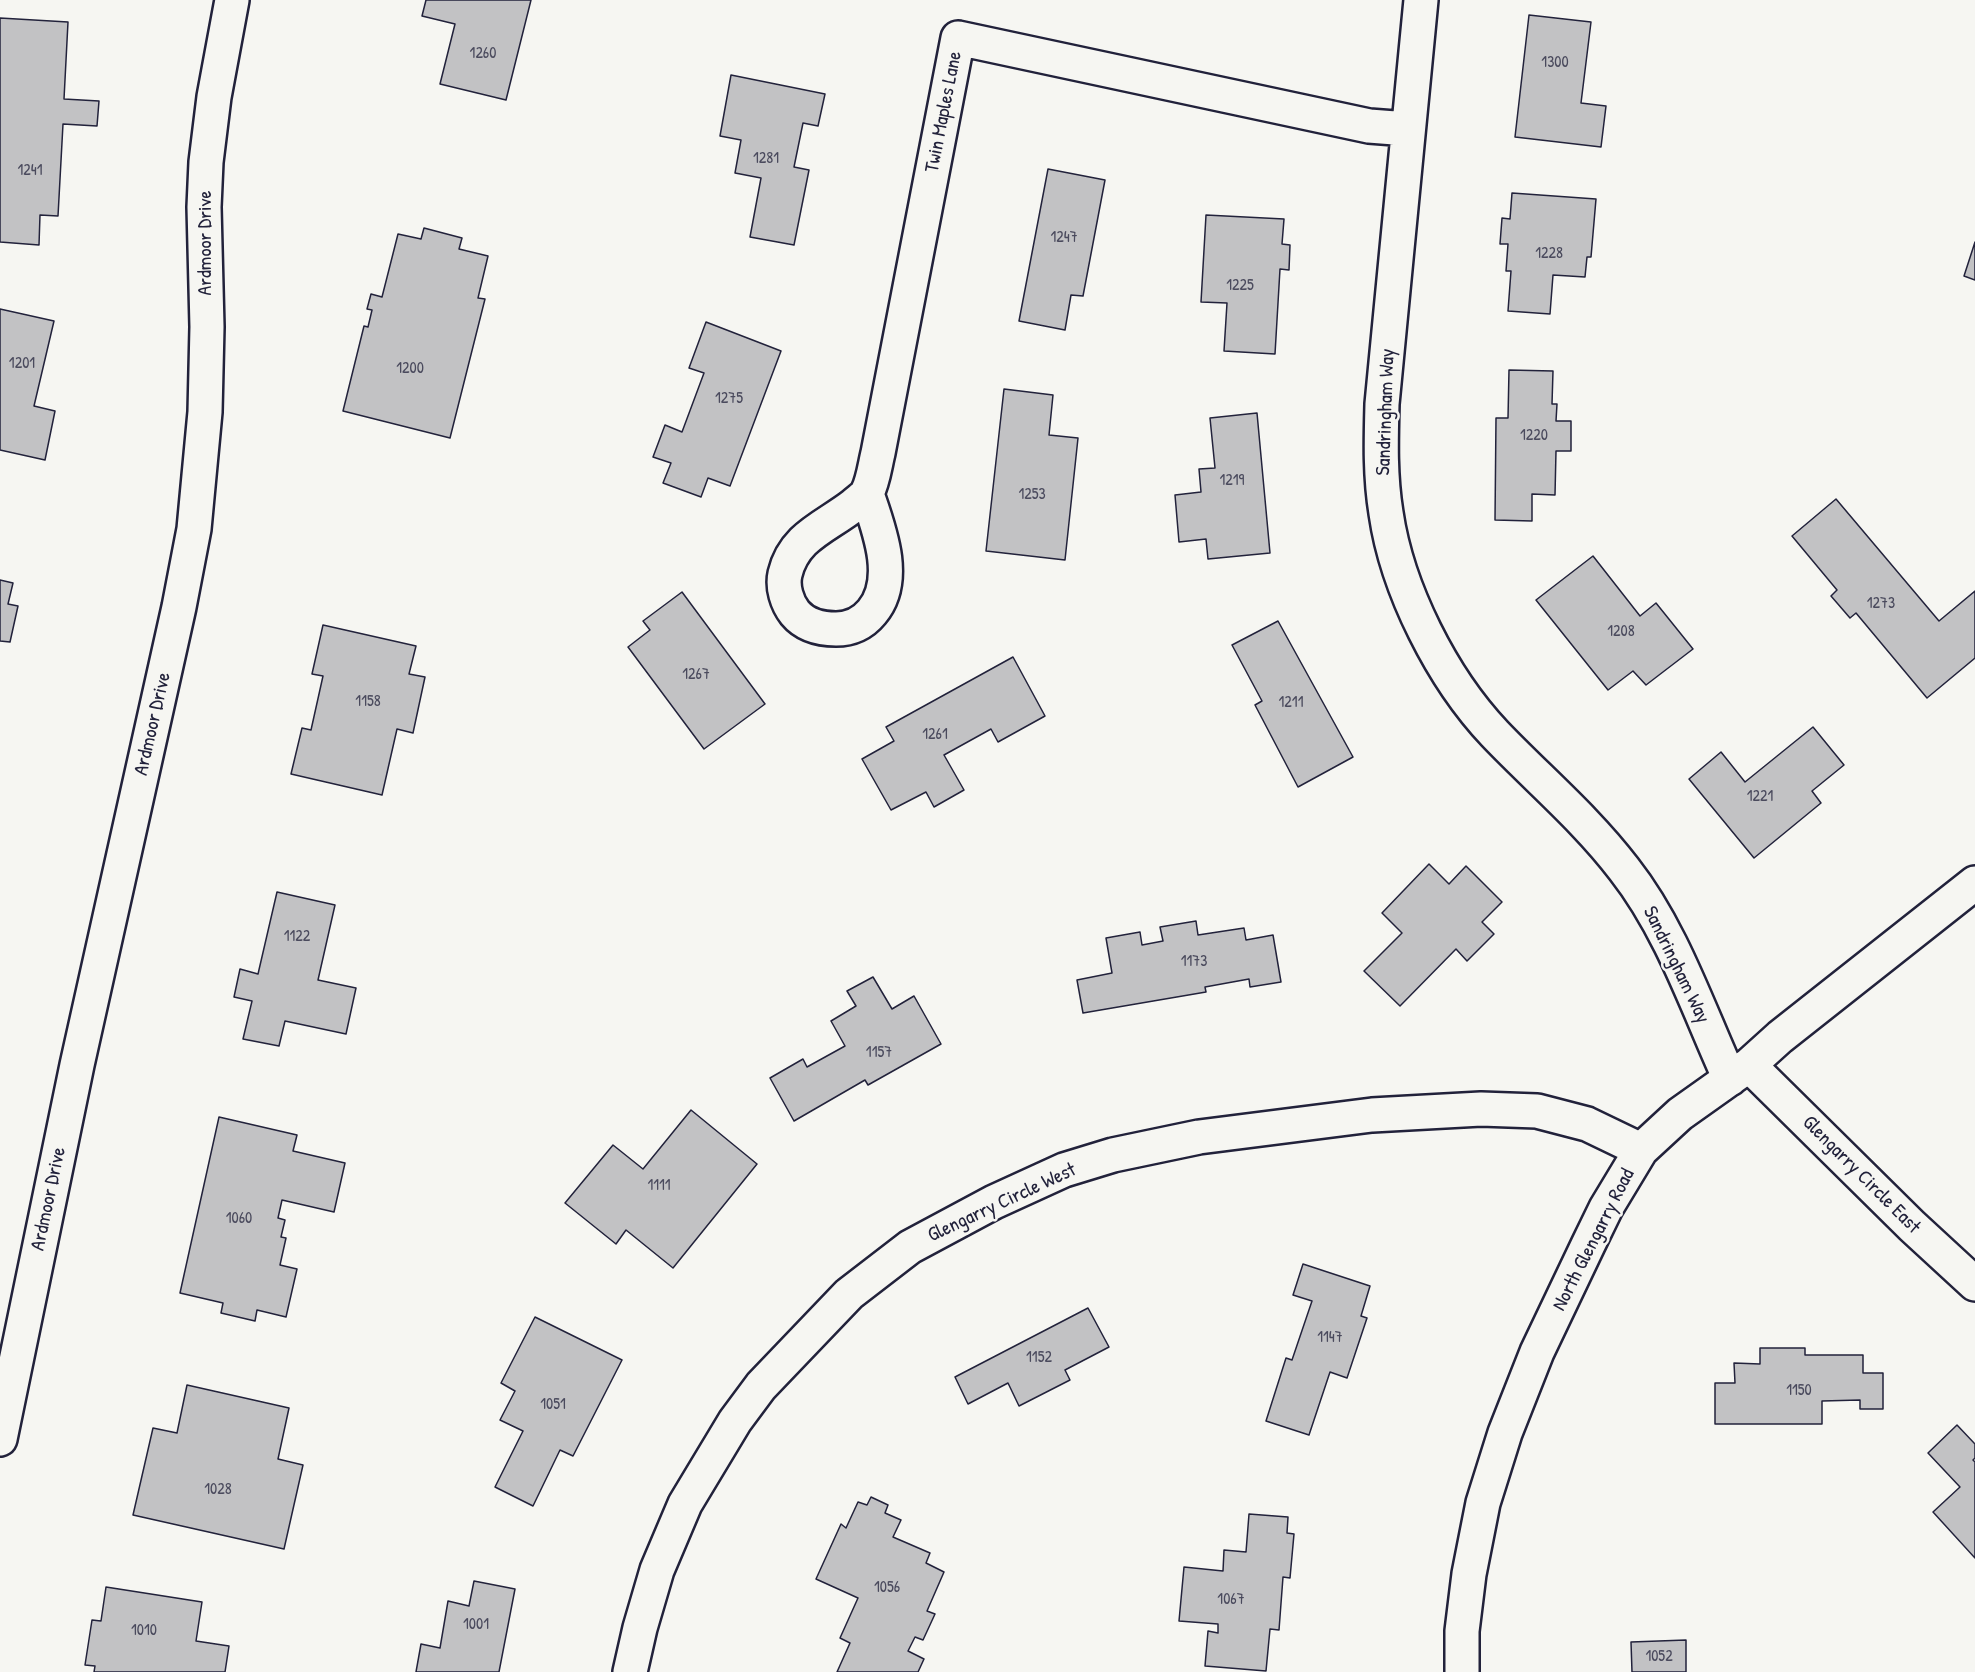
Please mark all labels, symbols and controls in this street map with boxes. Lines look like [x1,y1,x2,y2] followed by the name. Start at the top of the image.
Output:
[470,44,496,64] house number: 1260
[920,49,968,175] street label: Twin Maples Lane
[1541,53,1569,73] house number: 1300
[753,149,779,169] house number: 1281
[17,161,43,181] house number: 1241
[194,191,218,295] street label: Ardmoor Drive
[1050,228,1078,248] house number: 1247
[1535,244,1563,264] house number: 1228
[1226,276,1254,296] house number: 1225
[1372,348,1400,476] street label: Sandringham Way
[9,354,35,374] house number: 1201
[396,359,424,379] house number: 1200
[715,389,743,409] house number: 1275
[1520,426,1548,446] house number: 1220
[1220,471,1244,491] house number: 1219
[1018,485,1046,505] house number: 1253
[1867,594,1895,614] house number: 1273
[1607,622,1635,642] house number: 1208
[682,665,710,685] house number: 1267
[130,670,176,778] street label: Ardmoor Drive
[355,692,381,712] house number: 1158
[1279,693,1303,713] house number: 1211
[922,725,948,745] house number: 1261
[1747,787,1773,807] house number: 1221
[1637,903,1715,1027] street label: Sandringham Way
[284,927,310,947] house number: 1122
[1181,952,1207,972] house number: 1173
[866,1043,892,1063] house number: 1157
[1797,1111,1925,1239] street label: Glengarry Circle East
[26,1145,72,1253] street label: Ardmoor Drive
[924,1158,1080,1248] street label: Glengarry Circle West
[1548,1165,1640,1315] street label: North Glengarry Road
[647,1176,671,1196] house number: 1111
[226,1209,252,1229] house number: 1060
[1317,1328,1343,1348] house number: 1147
[1026,1348,1052,1368] house number: 1152
[1786,1381,1812,1401] house number: 1150
[540,1395,566,1415] house number: 1051
[204,1480,232,1500] house number: 1028
[874,1578,900,1598] house number: 1056
[1217,1590,1245,1610] house number: 1067
[463,1615,489,1635] house number: 1001
[131,1621,157,1641] house number: 1010
[1645,1647,1673,1667] house number: 1052

